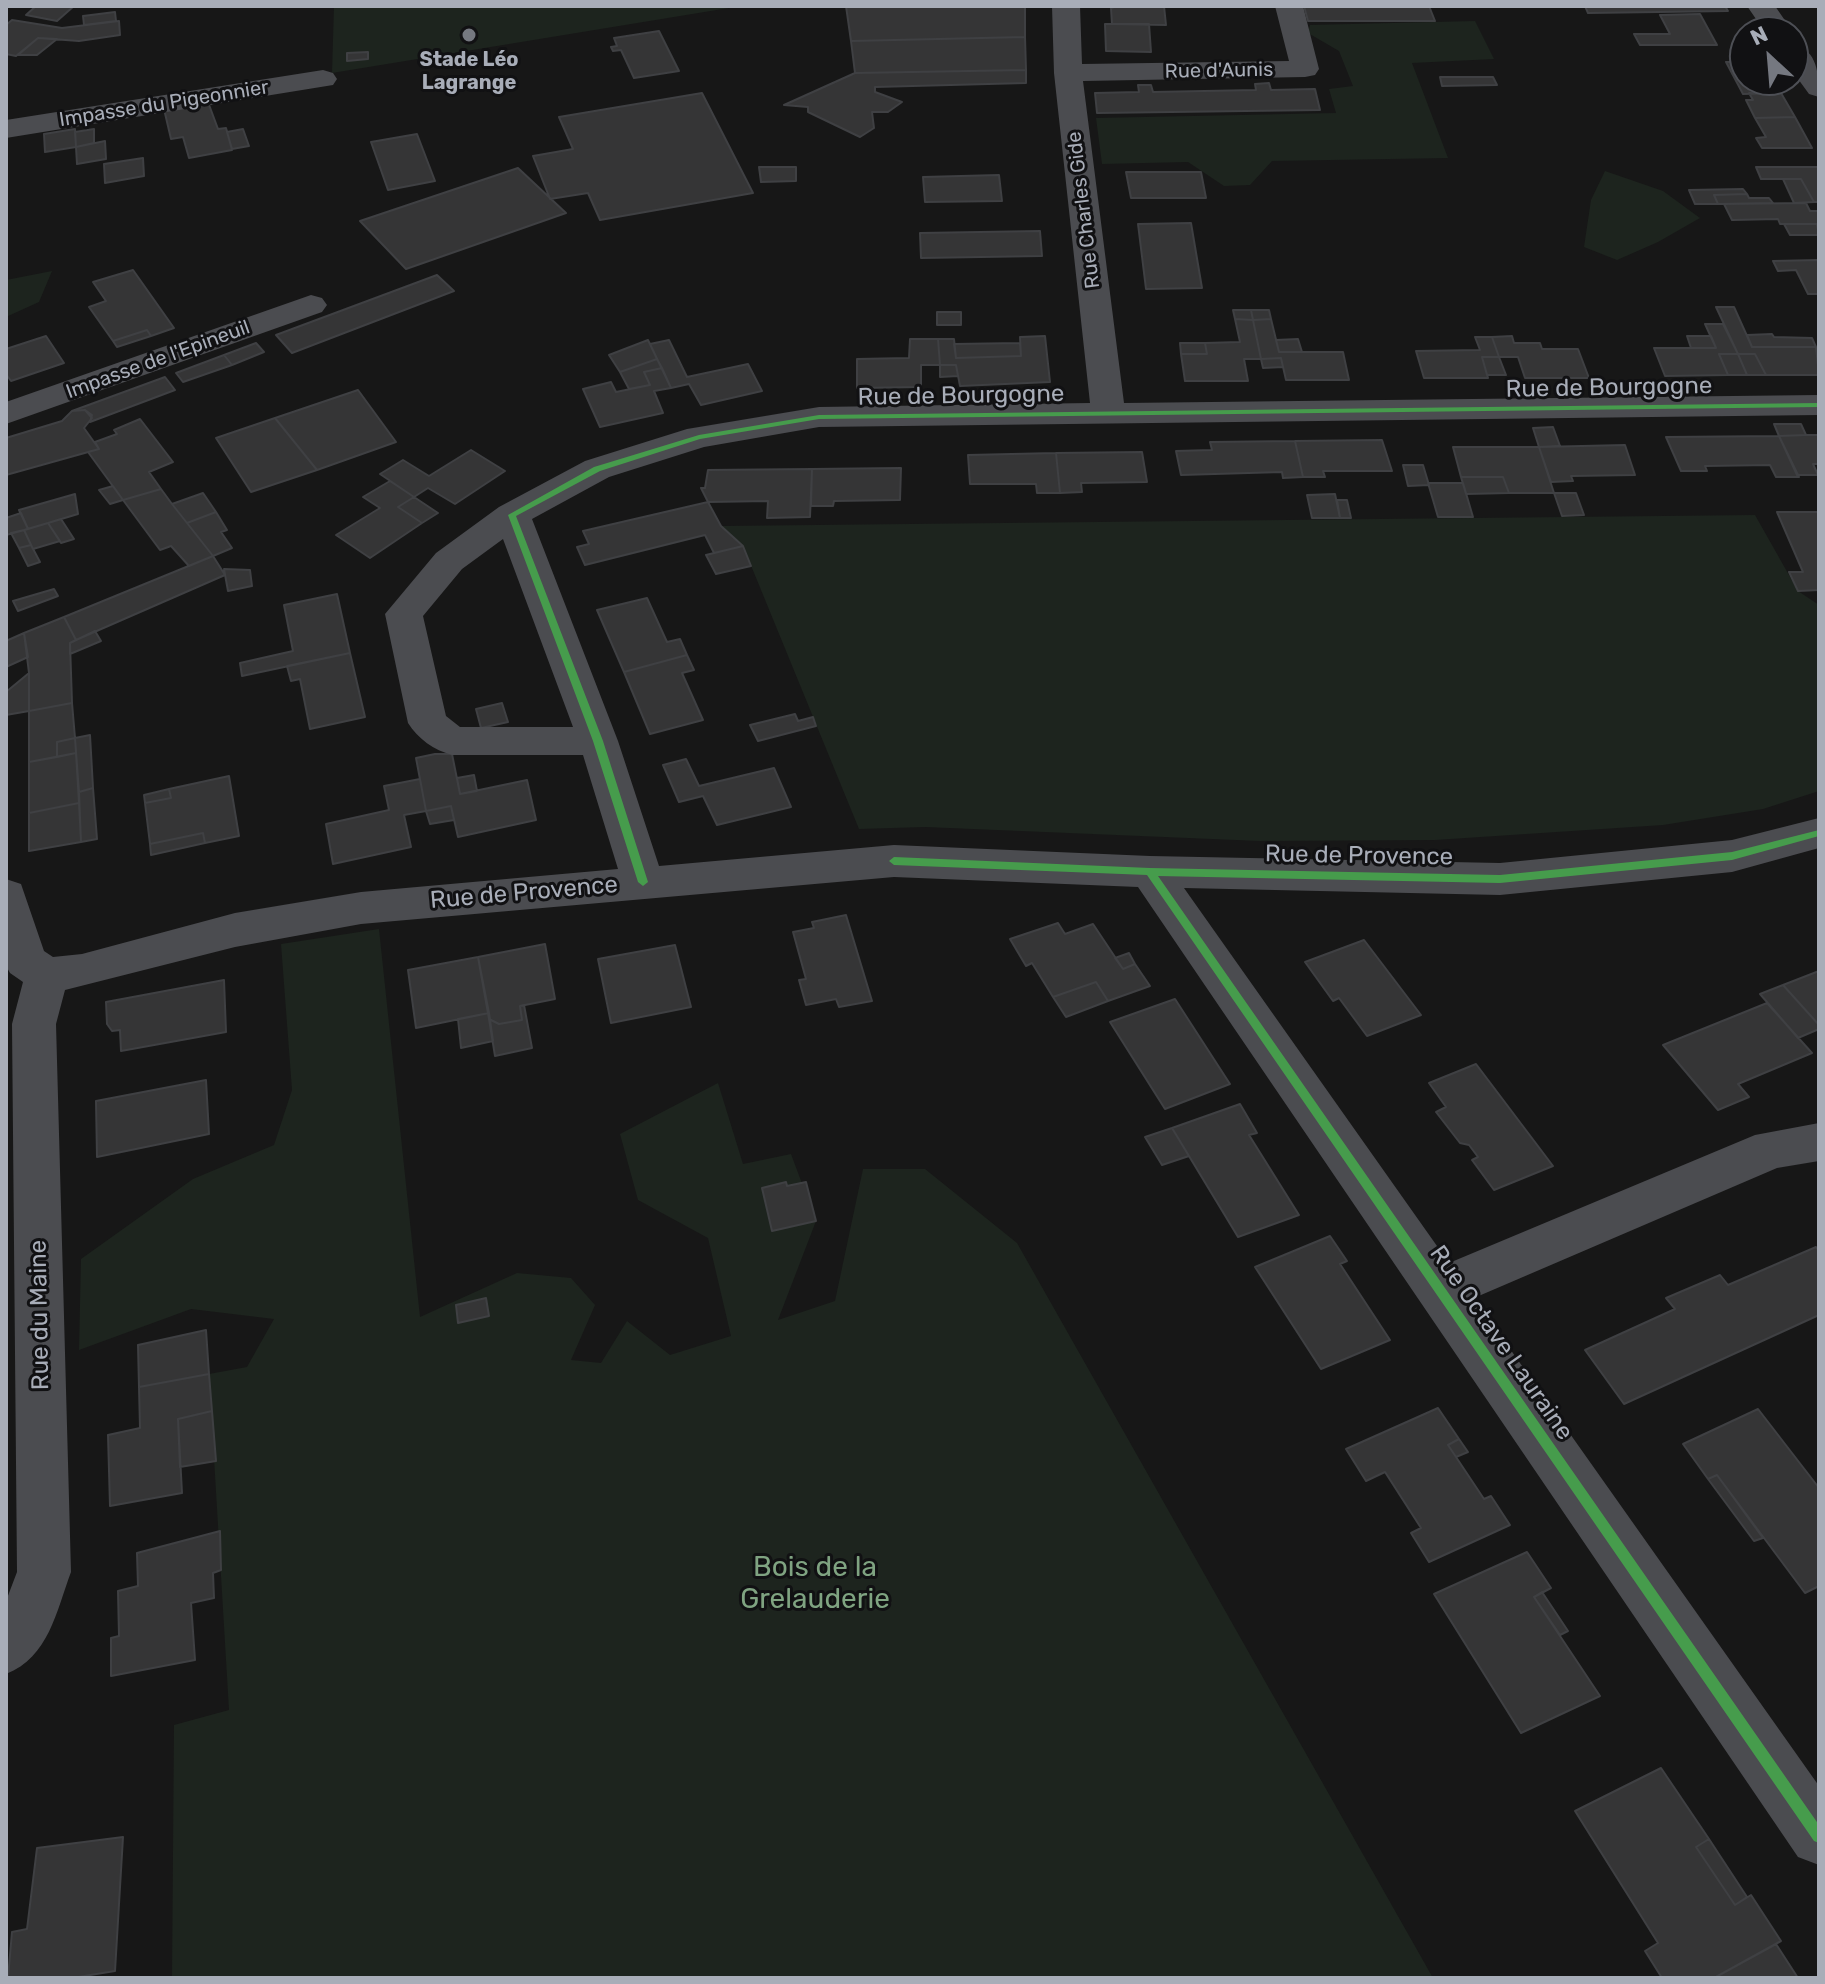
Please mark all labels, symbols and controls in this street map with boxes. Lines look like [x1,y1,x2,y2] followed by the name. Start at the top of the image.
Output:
[1729,16,1809,96] north arrow
[1746,20,1772,51] text: N
[460,26,478,44] marker: Stade Léo Lagrange
[419,48,519,95] place label: Stade Léo Lagrange
[1164,58,1274,84] street label: Rue d'Aunis
[58,76,270,132] street label: Impasse du Pigeonnier
[1062,130,1106,290] street label: Rue Charles Gide
[63,316,253,404] street label: Impasse de l'Epineuil
[1505,372,1713,404] street label: Rue de Bourgogne
[857,380,1065,412] street label: Rue de Bourgogne
[1265,840,1453,872] street label: Rue de Provence
[429,870,619,916] street label: Rue de Provence
[24,1240,56,1390] street label: Rue du Maine
[1423,1240,1579,1446] street label: Rue Octave Lauraine
[740,1551,890,1617] park label: Bois de la Grelauderie

